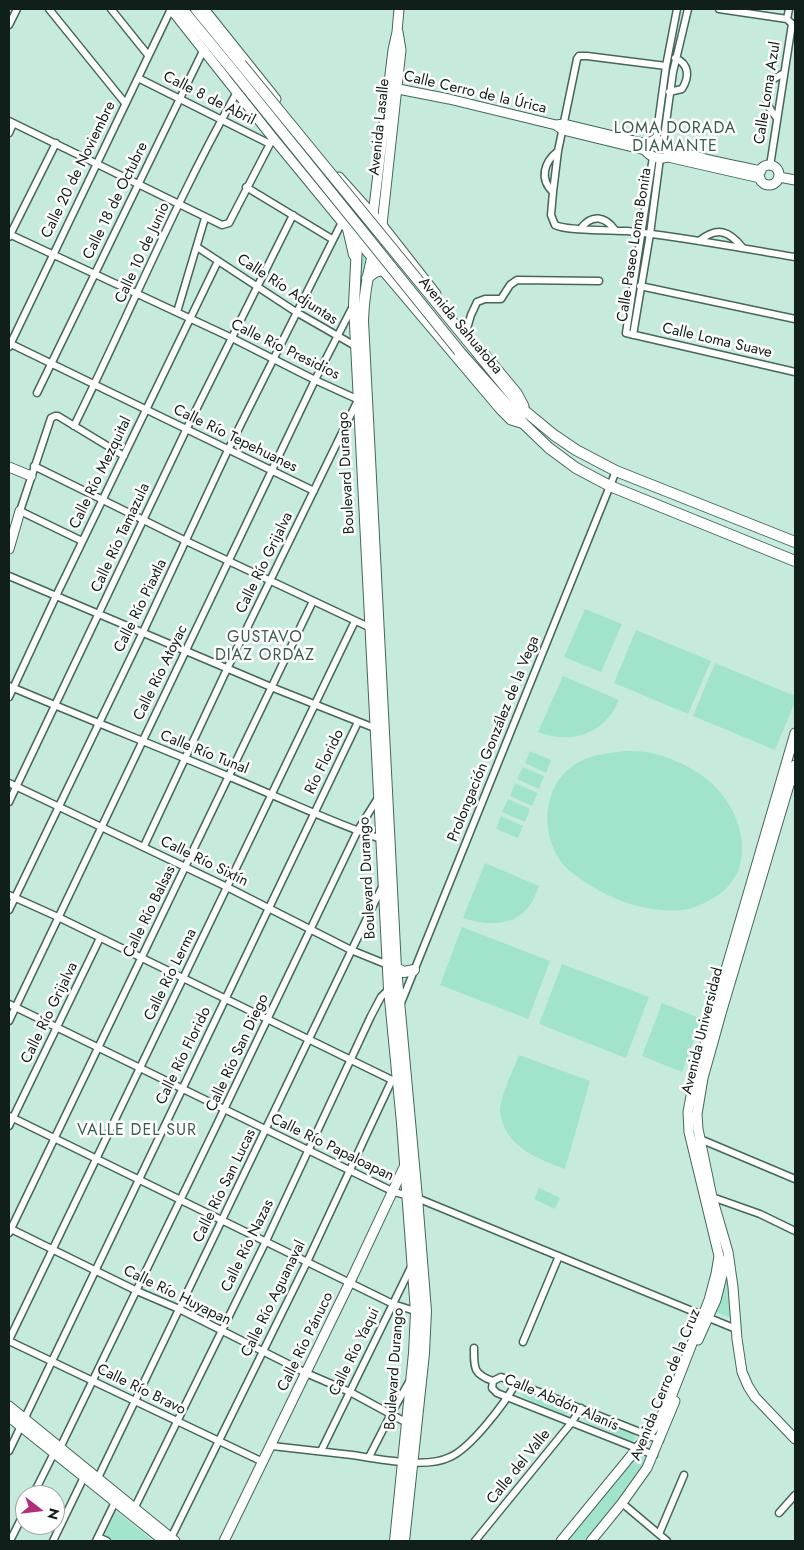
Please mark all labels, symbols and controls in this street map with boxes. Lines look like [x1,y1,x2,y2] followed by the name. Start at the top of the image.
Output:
[751,40,785,146] street label: Calle Loma Azul
[160,68,258,130] street label: Calle 8 de Abril
[402,68,548,118] street label: Calle Cerro de la Úrica
[366,78,394,176] street label: Avenida Lasalle
[38,99,120,241] street label: Calle 20 de Noviembre
[612,119,738,157] district label: LOMA DORADA DIAMANTE
[80,139,152,263] street label: Calle 18 de Octubre
[614,167,656,323] street label: Calle Paseo Loma Bonita
[112,200,174,306] street label: Calle 10 de Junio
[233,251,341,329] street label: Calle Río Adjuntas
[414,274,506,378] street label: Avenida Sahuatoba
[228,316,342,384] street label: Calle Río Presidios
[660,320,774,362] street label: Calle Loma Suave
[170,401,300,477] street label: Calle Río Tepehuanes
[335,411,359,535] street label: Boulevard Durango
[66,414,136,532] street label: Calle Río Mezquital
[88,480,154,596] street label: Calle Río Tamazula
[233,509,297,617] street label: Calle Río Grijalva
[111,556,171,656] street label: Calle Río Piaxtla
[130,622,192,724] street label: Calle Río Atoyac
[214,628,316,666] district label: GUSTAVO DIAZ ORDAZ
[444,634,544,844] street label: Prolongación González de la Vega
[157,727,251,779] street label: Calle Río Tunal
[302,727,348,797] street label: Río Florido
[356,816,380,940] street label: Boulevard Durango
[157,833,251,891] street label: Calle Río Sixtín
[120,863,180,961] street label: Calle Río Balsas
[141,926,201,1024] street label: Calle Río Lerma
[18,959,82,1067] street label: Calle Río Grijalva
[679,966,727,1096] street label: Avenida Universidad
[203,991,273,1115] street label: Calle Río San Diego
[153,1004,215,1108] street label: Calle Río Florido
[267,1110,397,1186] street label: Calle Río Papaloapan
[75,1121,199,1141] district label: VALLE DEL SUR
[190,1126,260,1246] street label: Calle Río San Lucas
[218,1197,278,1295] street label: Calle Río Nazas
[238,1238,310,1360] street label: Calle Río Aguanaval
[120,1262,234,1330] street label: Calle Río Huyapan
[274,1289,338,1395] street label: Calle Río Pánuco
[326,1305,384,1399] street label: Calle Río Yaqui
[627,1306,705,1464] street label: Avenida Cerro de la Cruz
[382,1307,408,1431] street label: Boulevard Durango
[94,1361,188,1419] street label: Calle Río Bravo
[501,1371,621,1435] street label: Calle Abdón Alanís
[483,1426,555,1508] street label: Calle del Valle
[15,1485,65,1535] north arrow
[42,1506,65,1522] text: N

